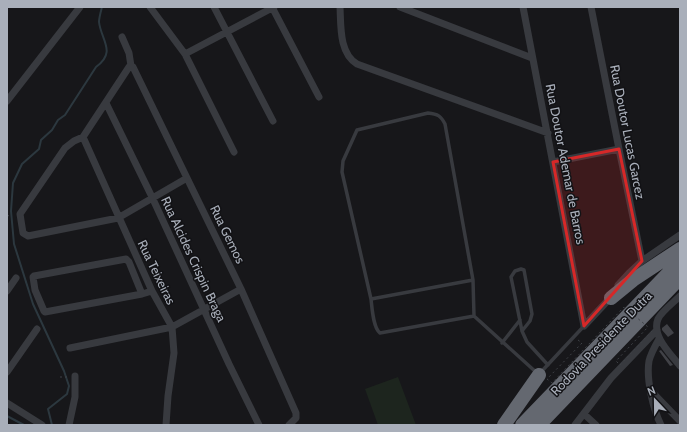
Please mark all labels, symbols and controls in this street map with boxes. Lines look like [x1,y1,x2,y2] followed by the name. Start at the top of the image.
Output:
[607,63,649,201] street label: Rua Doutor Lucas Garcez
[543,82,590,246] street label: Rua Doutor Ademar de Barros
[158,194,230,325] street label: Rua Alcides Crispin Braga
[207,202,249,266] street label: Rua Gemos
[134,237,180,307] street label: Rua Teixeiras
[547,287,656,399] street label: Rodovia Presidente Dutra
[635,380,675,420] north arrow
[645,383,657,399] text: N

